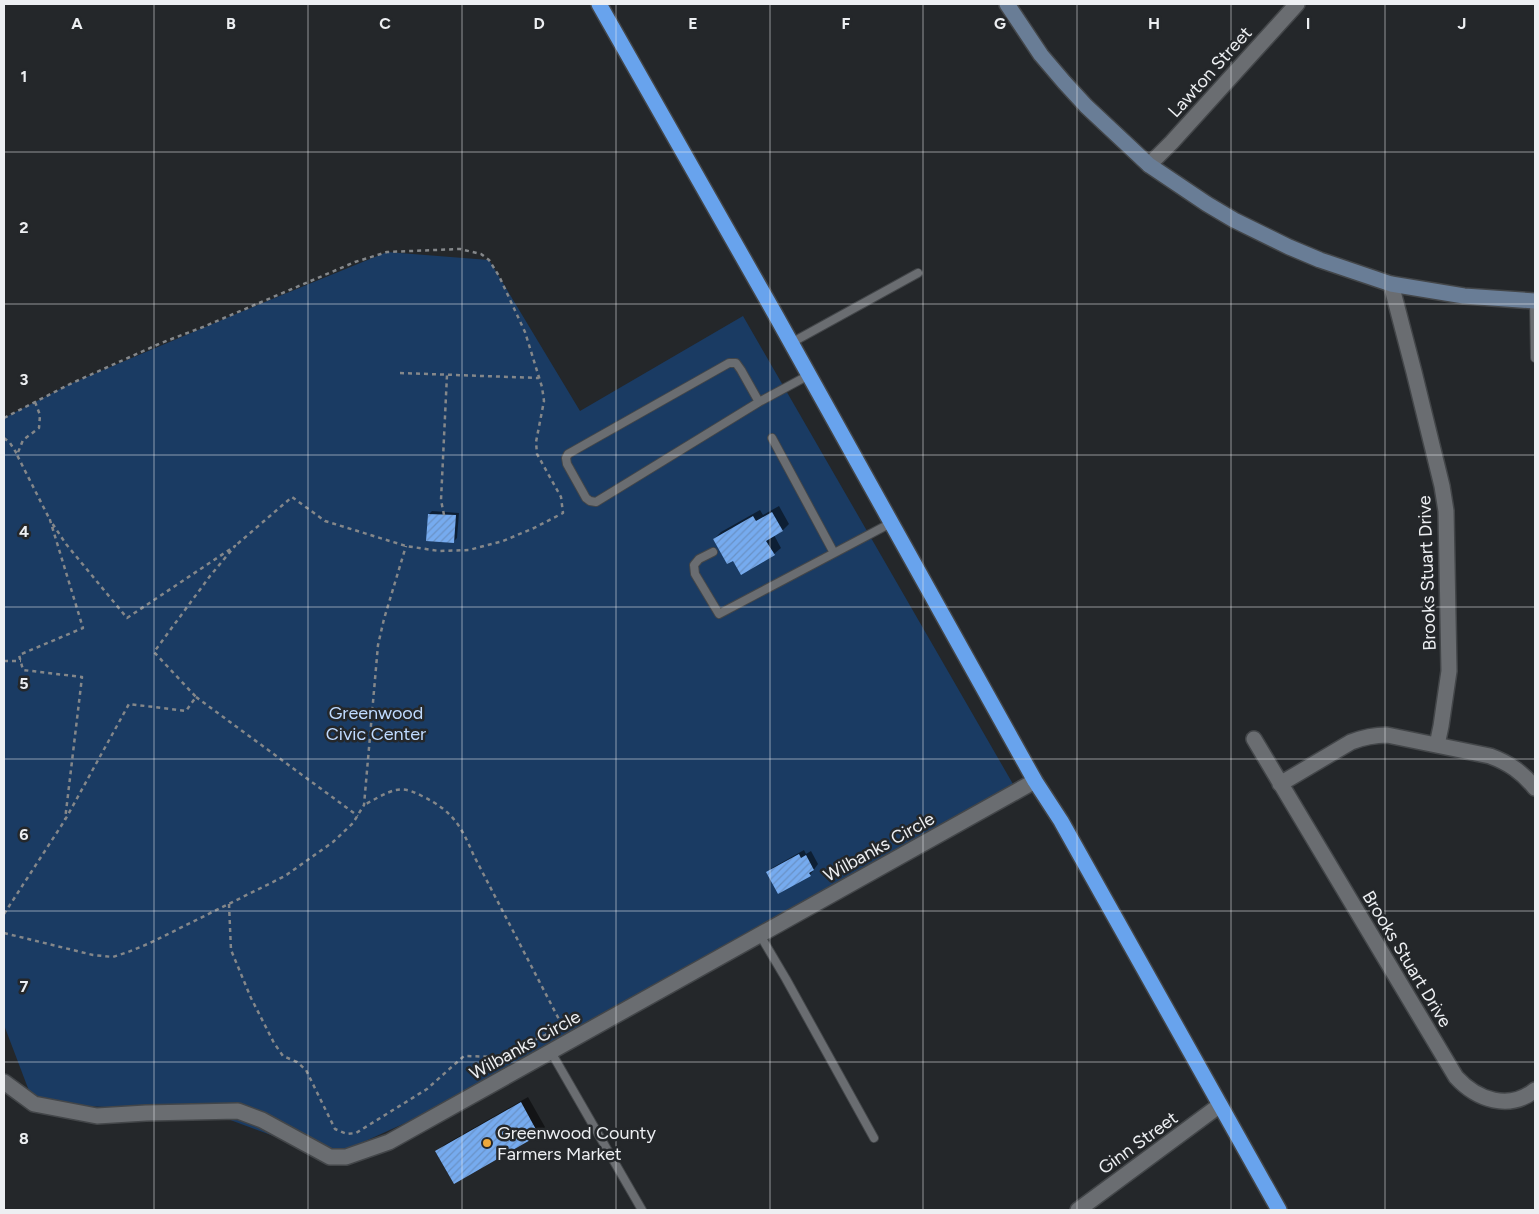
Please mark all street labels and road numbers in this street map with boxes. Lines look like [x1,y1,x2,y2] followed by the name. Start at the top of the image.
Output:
[1163,22,1257,122] street label: Lawton Street
[1413,495,1441,651] street label: Brooks Stuart Drive
[820,807,938,887] street label: Wilbanks Circle
[1358,887,1457,1031] street label: Brooks Stuart Drive
[466,1005,584,1085] street label: Wilbanks Circle
[1094,1107,1182,1179] street label: Ginn Street

